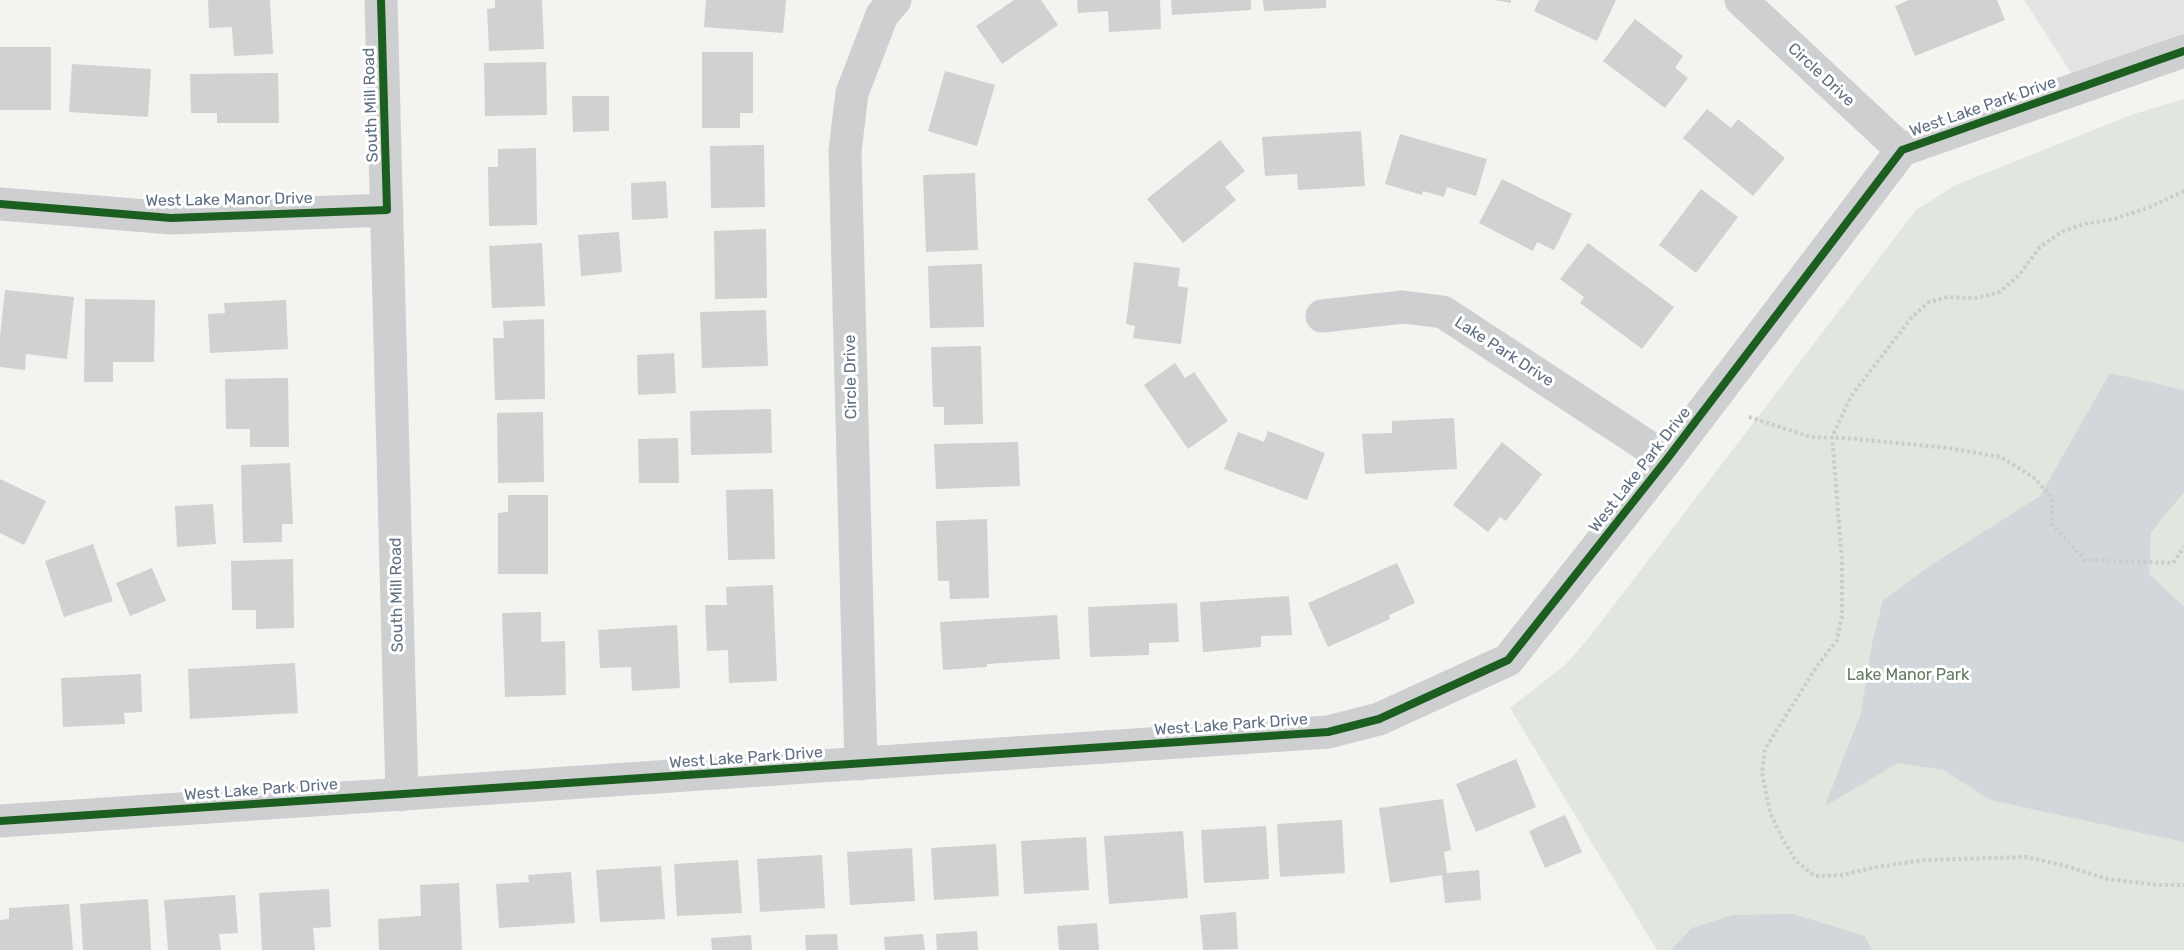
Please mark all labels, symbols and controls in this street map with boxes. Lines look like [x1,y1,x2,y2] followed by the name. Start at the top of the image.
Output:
[1784,39,1858,111] street label: Circle Drive
[359,47,383,163] street label: South Mill Road
[1907,73,2059,141] street label: West Lake Park Drive
[145,189,313,211] street label: West Lake Manor Drive
[1451,313,1557,391] street label: Lake Park Drive
[841,335,861,419] street label: Circle Drive
[1585,403,1695,537] street label: West Lake Park Drive
[386,537,408,653] street label: South Mill Road
[1847,665,1969,685] park label: Lake Manor Park
[1153,710,1309,740] street label: West Lake Park Drive
[668,743,824,773] street label: West Lake Park Drive
[183,775,339,805] street label: West Lake Park Drive

